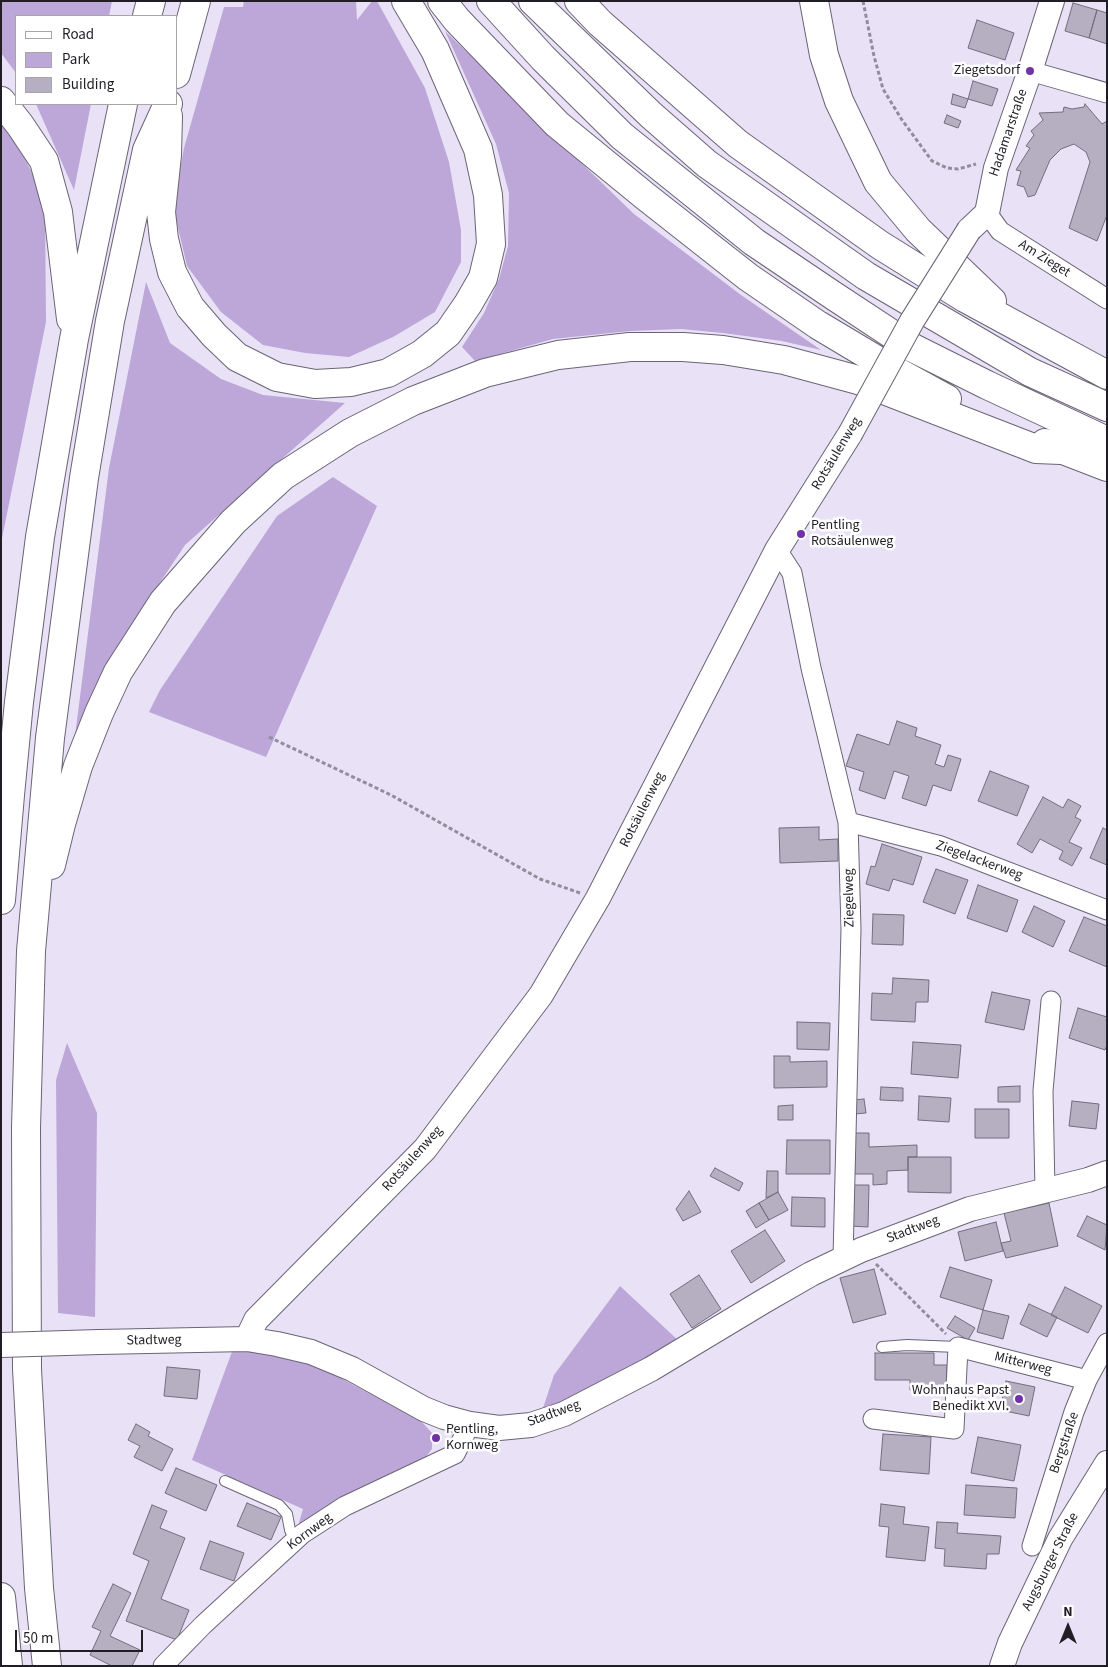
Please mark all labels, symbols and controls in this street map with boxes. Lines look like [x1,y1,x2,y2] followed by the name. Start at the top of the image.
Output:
[15,15,178,105] legend
[62,24,94,45] text: Road
[62,49,90,70] text: Park
[954,63,1020,79] place label: Ziegetsdorf
[1024,65,1036,77] marker: Ziegetsdorf
[62,74,114,95] text: Building
[986,87,1032,179] street label: Hadamarstraße
[1015,236,1073,282] street label: Am Zieget
[809,414,865,494] street label: Rotsäulenweg
[811,518,893,550] place label: Pentling Rotsäulenweg
[795,528,807,540] marker: Pentling Rotsäulenweg
[617,770,669,850] street label: Rotsäulenweg
[933,838,1025,884] street label: Ziegelackerweg
[841,868,859,928] street label: Ziegelweg
[379,1123,447,1195] street label: Rotsäulenweg
[884,1212,942,1248] street label: Stadtweg
[126,1332,182,1350] street label: Stadtweg
[993,1349,1053,1379] street label: Mitterweg
[912,1383,1009,1415] place label: Wohnhaus Papst Benedikt XVI.
[1013,1393,1025,1405] marker: Wohnhaus Papst Benedikt XVI.
[525,1397,583,1431] street label: Stadtweg
[1047,1410,1083,1476] street label: Bergstraße
[446,1422,498,1454] place label: Pentling, Kornweg
[430,1432,442,1444] marker: Pentling, Kornweg
[284,1510,336,1554] street label: Kornweg
[1019,1510,1083,1614] street label: Augsburger Straße
[1043,1602,1093,1652] north arrow
[1063,1602,1073,1622] text: N
[18,1620,145,1652] scale bar
[23,1628,53,1649] text: 50 m

